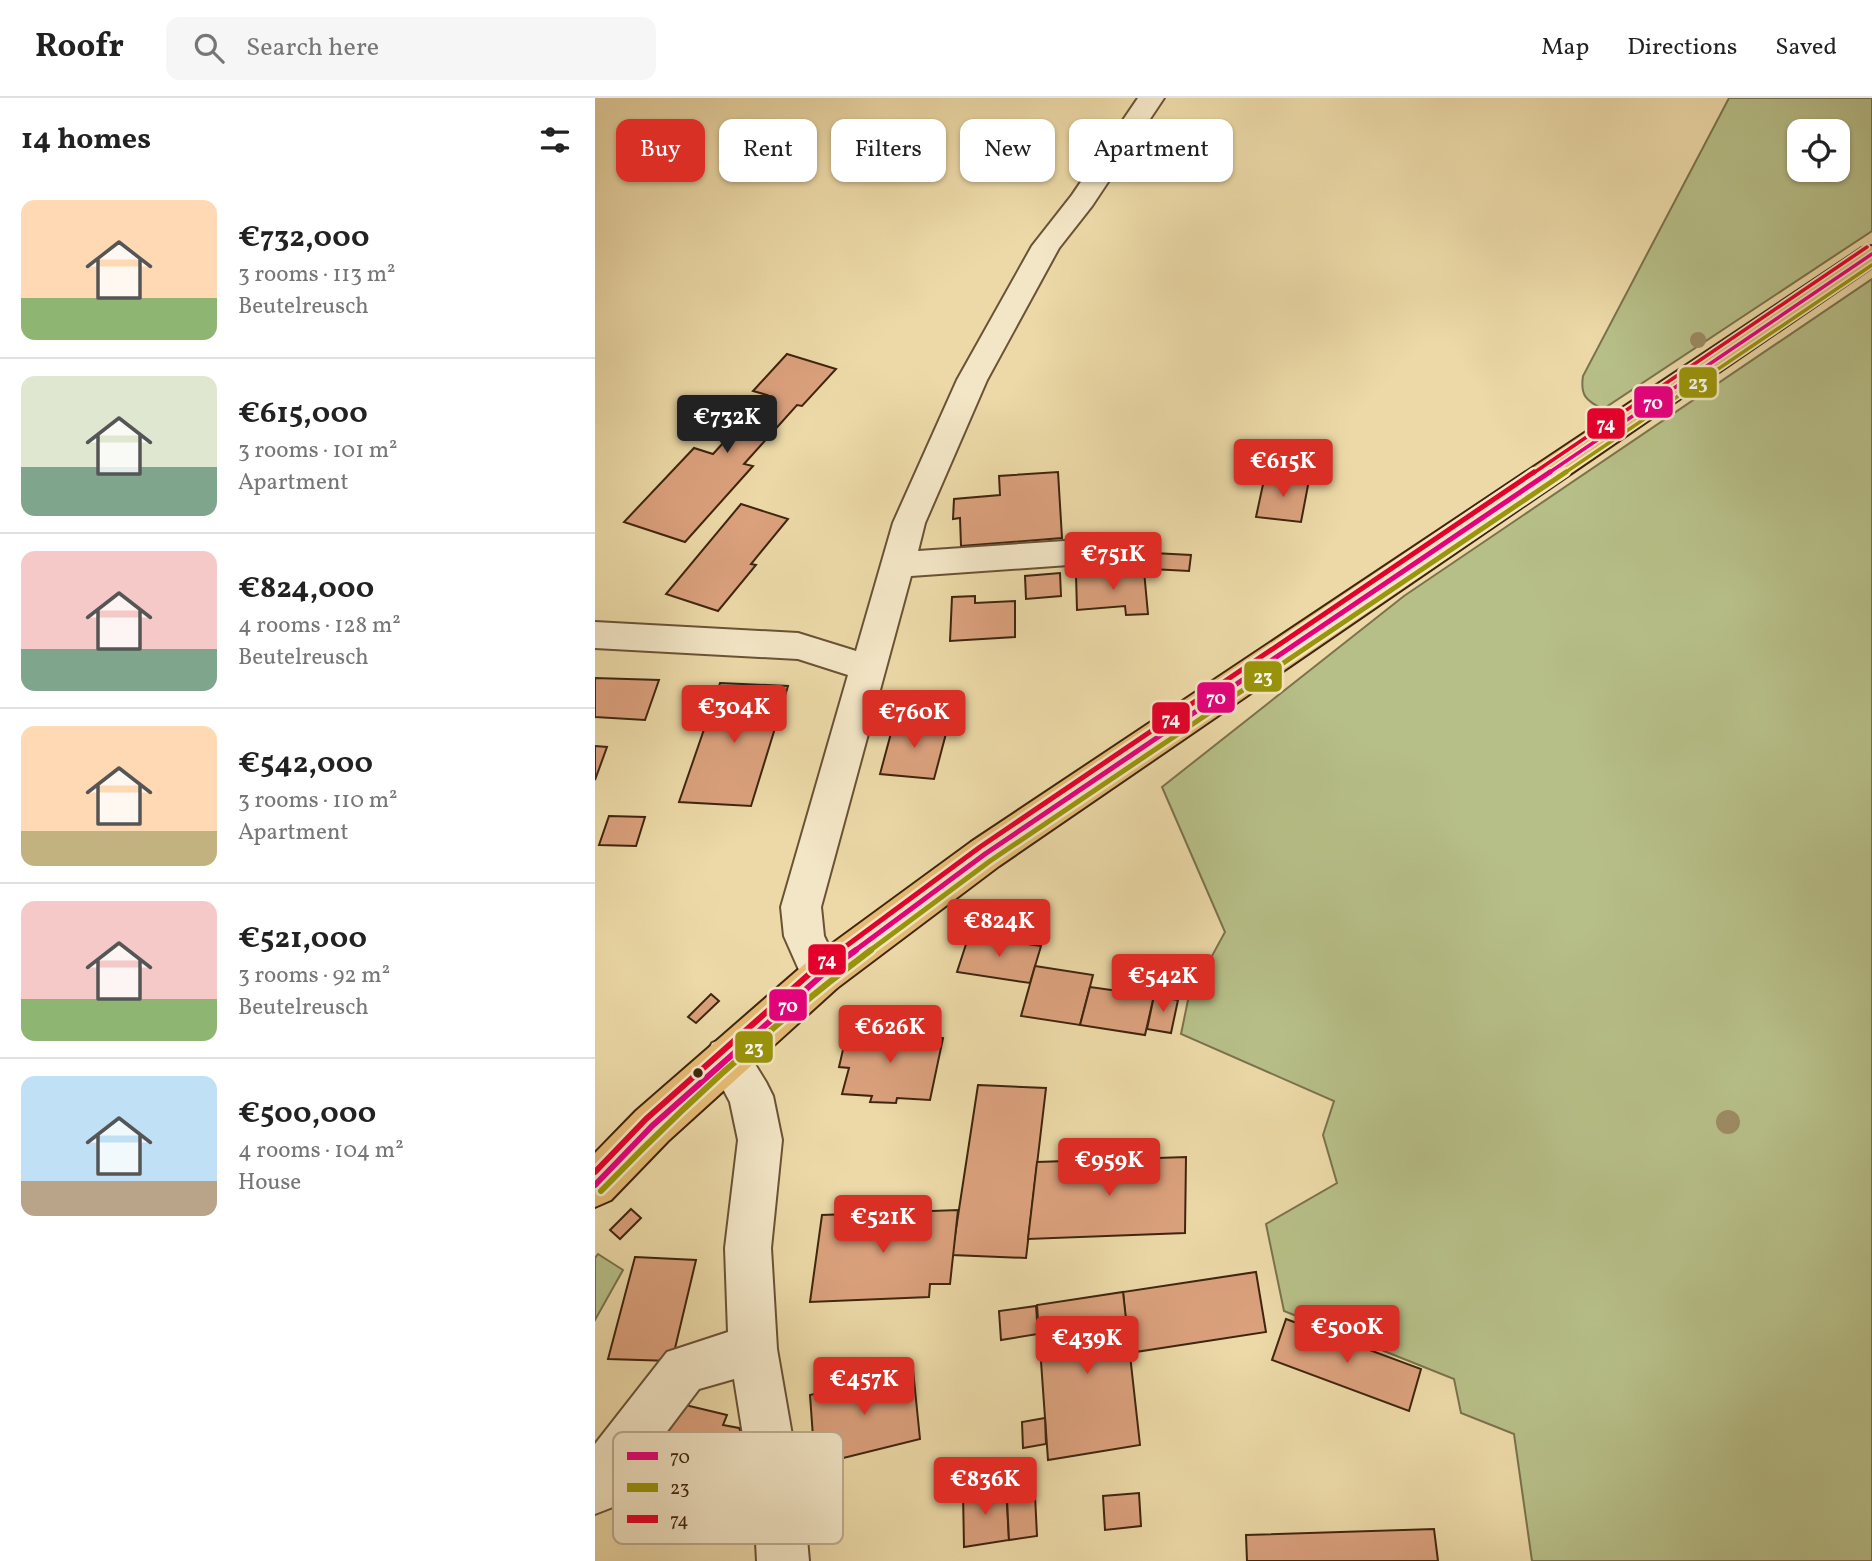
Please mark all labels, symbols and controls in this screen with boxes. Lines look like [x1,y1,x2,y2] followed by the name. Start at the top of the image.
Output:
[166,17,656,80] search box
[35,25,124,71] text: Roofr
[190,29,228,67] icon: search
[246,30,379,66] text: Search here
[1541,31,1589,65] text: Map
[1627,31,1737,65] text: Directions
[1775,31,1837,65] text: Saved
[21,119,151,161] text: 14 homes
[616,119,705,182] chip: Buy
[719,119,817,182] chip: Rent
[831,119,946,182] chip: Filters
[960,119,1055,182] chip: New
[1069,119,1233,182] chip: Apartment
[1787,119,1850,182] map controls
[1787,119,1850,182] button: locate
[536,121,574,159] icon: filters
[238,217,370,259] text: €732,000
[77,228,161,312] icon: home
[238,259,396,291] text: 3 rooms · 113 m²
[238,291,369,323] text: Beutelreusch
[1678,366,1718,399] line badge: 23
[1688,371,1708,397] text: 23
[1633,385,1674,419] line badge: 70
[1643,391,1663,417] text: 70
[238,393,368,435] text: €615,000
[678,396,776,455] pin: €732K
[693,402,761,434] text: €732K
[77,404,161,488] icon: home
[1586,407,1626,440] line badge: 74
[1596,412,1616,438] text: 74
[238,435,398,467] text: 3 rooms · 101 m²
[1234,440,1332,499] pin: €615K
[1250,446,1316,478] text: €615K
[238,467,349,499] text: Apartment
[1064,532,1162,592] pin: €751K
[1081,539,1145,571] text: €751K
[238,568,374,610] text: €824,000
[77,579,161,663] icon: home
[238,610,401,642] text: 4 rooms · 128 m²
[238,642,369,674] text: Beutelreusch
[1243,660,1283,693] line badge: 23
[1253,665,1273,691] text: 23
[1196,681,1236,714] line badge: 70
[685,686,783,745] pin: €304K
[1206,686,1226,712] text: 70
[865,690,963,750] pin: €760K
[698,692,770,724] text: €304K
[878,697,950,729] text: €760K
[1151,701,1191,735] line badge: 74
[1161,707,1181,733] text: 74
[238,743,373,785] text: €542,000
[77,754,161,838] icon: home
[238,785,398,817] text: 3 rooms · 110 m²
[238,817,349,849] text: Apartment
[950,900,1048,959] pin: €824K
[963,906,1035,938] text: €824K
[238,918,367,960] text: €521,000
[77,929,161,1013] icon: home
[807,943,847,976] line badge: 74
[817,948,837,974] text: 74
[1114,954,1212,1014] pin: €542K
[238,960,390,992] text: 3 rooms · 92 m²
[1128,961,1198,993] text: €542K
[768,988,808,1022] line badge: 70
[238,992,369,1024] text: Beutelreusch
[778,994,798,1020] text: 70
[841,1006,939,1065] pin: €626K
[855,1012,925,1044] text: €626K
[734,1030,774,1064] line badge: 23
[744,1036,764,1062] text: 23
[691,1066,705,1080] unlabelled marker
[238,1093,376,1135] text: €500,000
[77,1104,161,1188] icon: home
[238,1135,404,1167] text: 4 rooms · 104 m²
[1060,1138,1158,1198] pin: €959K
[1074,1145,1144,1177] text: €959K
[238,1167,301,1199] text: House
[834,1196,932,1255] pin: €521K
[850,1202,916,1234] text: €521K
[1298,1306,1396,1365] pin: €500K
[1310,1312,1384,1344] text: €500K
[1038,1316,1136,1376] pin: €439K
[1052,1323,1122,1355] text: €439K
[815,1358,913,1417] pin: €457K
[829,1364,899,1396] text: €457K
[613,1432,843,1544] legend
[670,1445,690,1471] text: 70
[936,1458,1034,1517] pin: €836K
[950,1464,1020,1496] text: €836K
[670,1476,689,1502] text: 23
[670,1508,689,1534] text: 74

